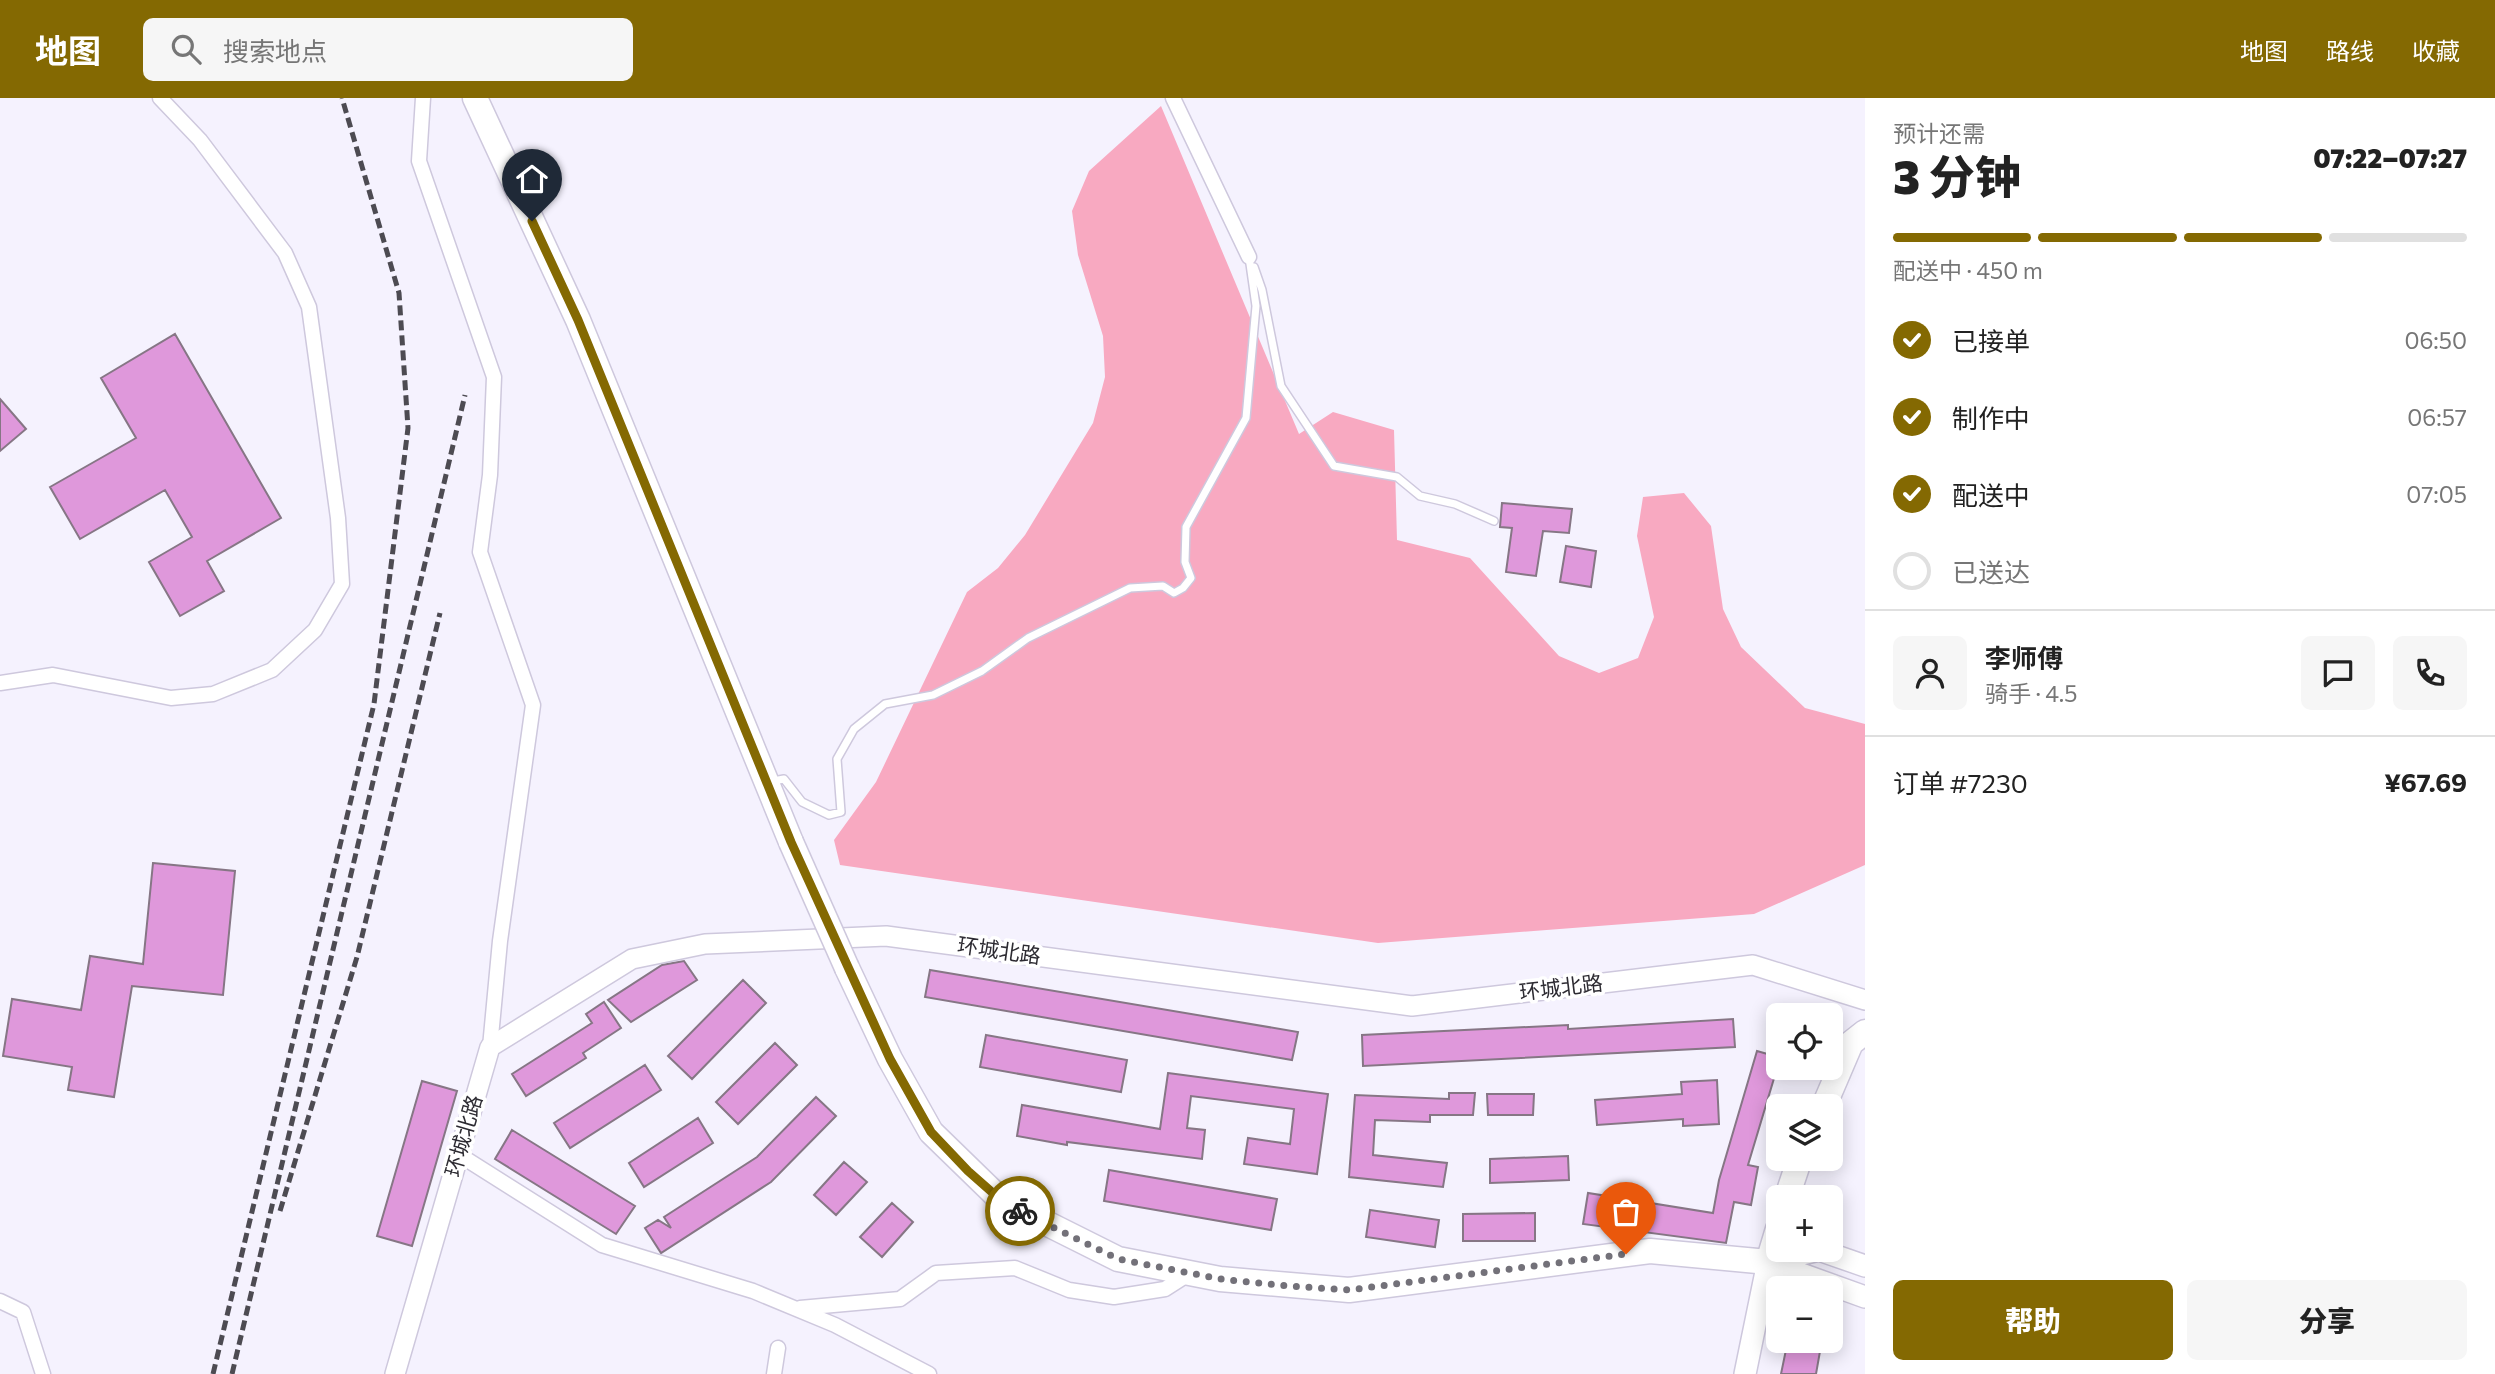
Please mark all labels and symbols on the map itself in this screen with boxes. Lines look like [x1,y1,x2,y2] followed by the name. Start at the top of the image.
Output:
[502,149,562,221] pin
[956,931,1043,968] street label: 环城北路
[1518,969,1604,1004] street label: 环城北路
[439,1092,486,1179] street label: 环城北路
[985,1176,1055,1246] courier
[1596,1182,1656,1254] pin

